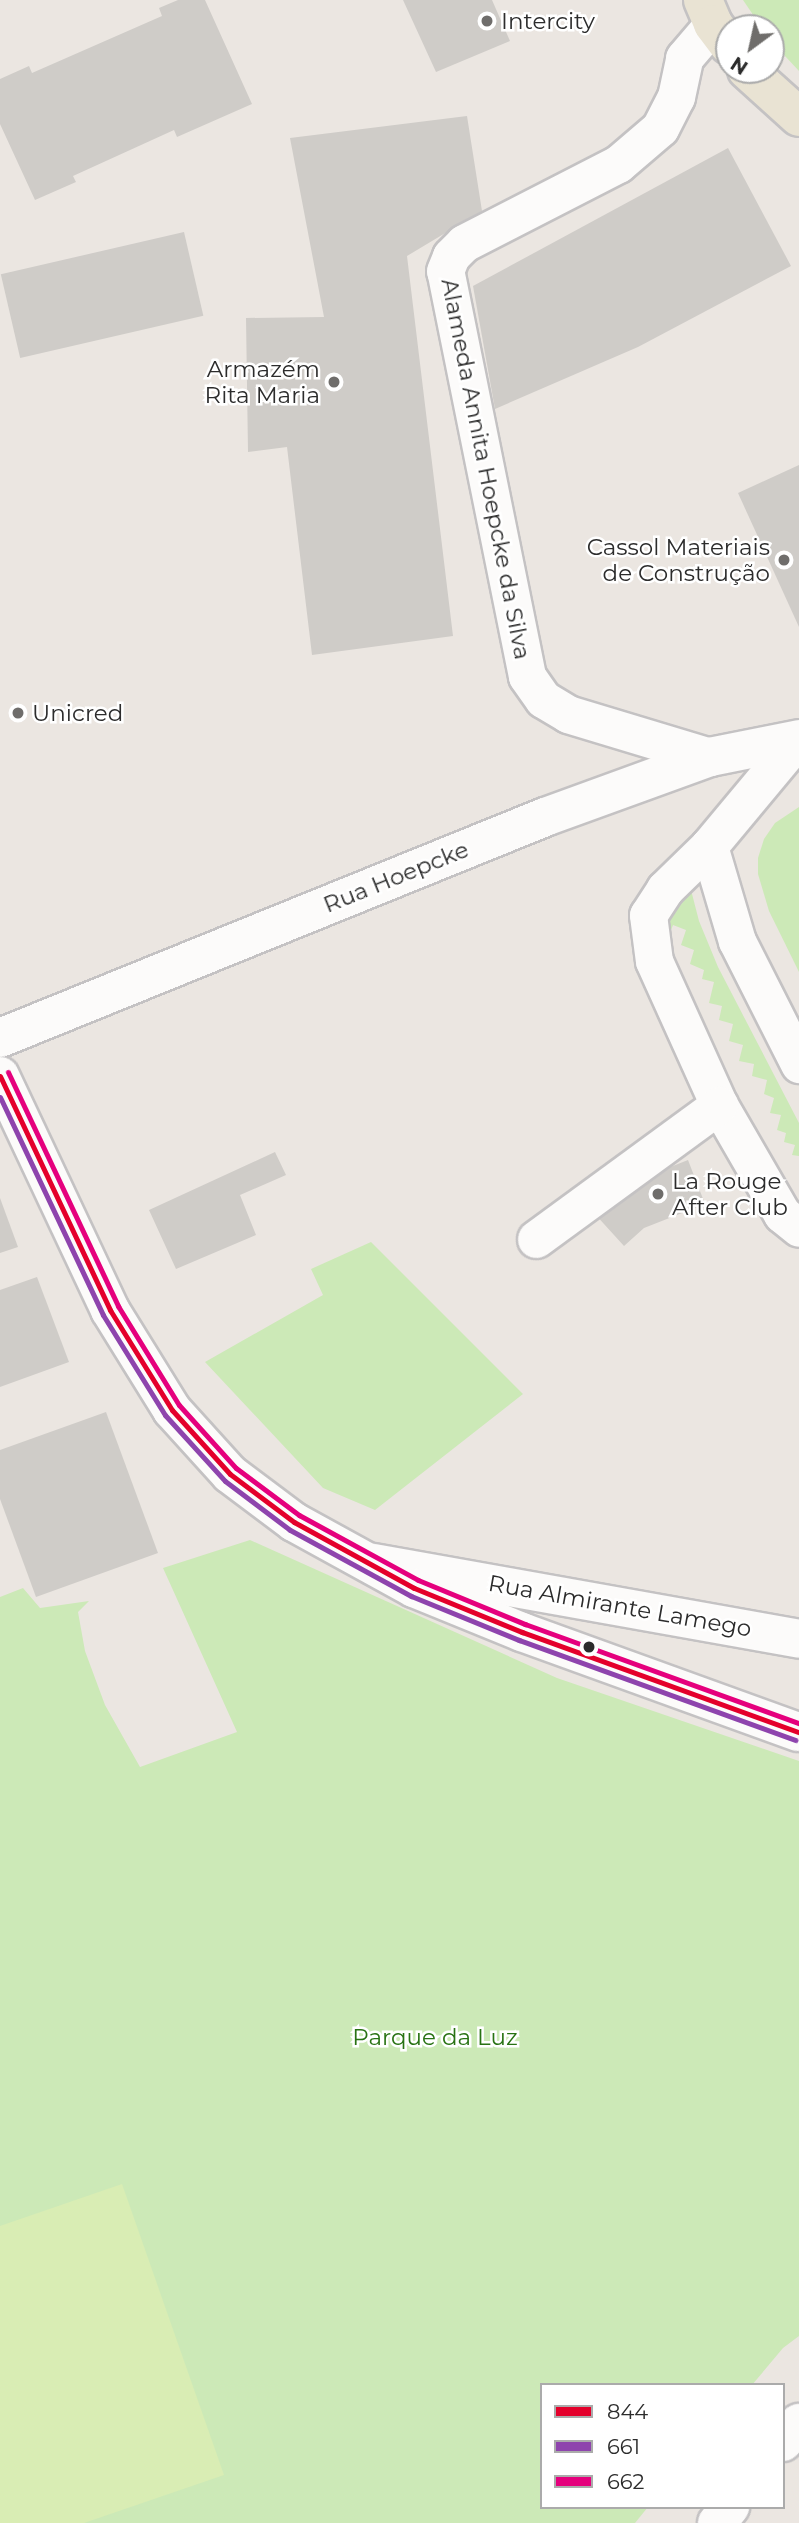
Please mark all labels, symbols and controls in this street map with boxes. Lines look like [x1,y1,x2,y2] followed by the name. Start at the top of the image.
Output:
[501,7,595,35] place label: Intercity
[479,13,495,29] marker: Intercity
[715,14,785,84] north arrow
[727,52,752,79] text: N
[435,276,537,662] street label: Alameda Annita Hoepcke da Silva
[205,355,320,409] place label: Armazém Rita Maria
[326,374,342,390] marker: Armazém Rita Maria
[587,533,770,587] place label: Cassol Materiais de Construção
[776,552,792,568] marker: Cassol Materiais de Construção
[32,699,123,727] place label: Unicred
[10,705,26,721] marker: Unicred
[319,835,473,919] street label: Rua Hoepcke
[672,1167,788,1221] place label: La Rouge After Club
[650,1186,666,1202] marker: La Rouge After Club
[486,1569,754,1643] street label: Rua Almirante Lamego
[582,1640,596,1654] unlabelled marker
[352,2023,518,2051] park label: Parque da Luz
[540,2383,785,2509] legend
[607,2399,648,2424] text: 844
[607,2434,640,2459] text: 661
[607,2469,645,2494] text: 662

